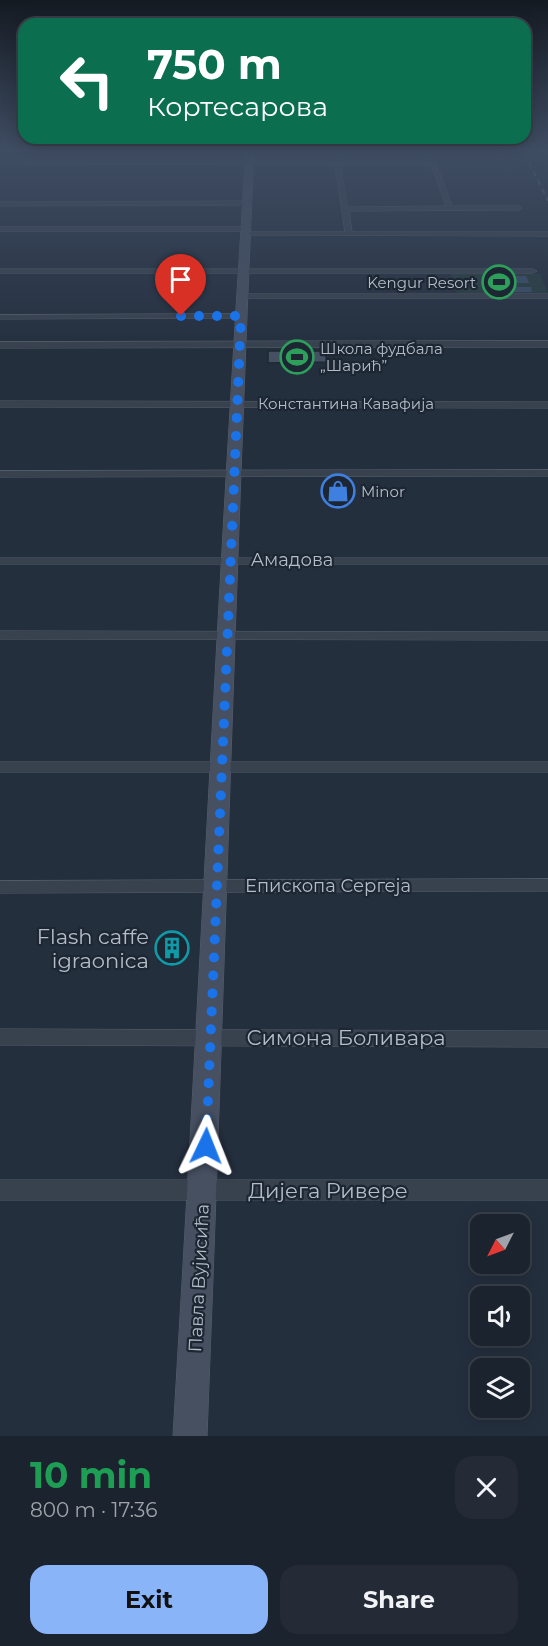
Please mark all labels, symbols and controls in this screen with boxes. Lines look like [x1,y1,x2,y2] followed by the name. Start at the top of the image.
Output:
[147,38,282,90] text: 750 m
[48,42,126,120] icon: left
[147,90,328,123] text: Кортесарова
[155,254,206,316] pin
[164,263,197,296] icon: arrive
[481,264,517,300] sports icon: Kengur Resort
[367,273,476,292] place label: Kengur Resort
[279,339,315,375] sports icon: Школа фудбала „Шарић”
[320,339,443,375] place label: Школа фудбала „Шарић”
[258,394,434,413] street label: Константина Кавафија
[320,473,356,509] shop icon: Minor
[361,482,405,501] place label: Minor
[251,549,333,571] street label: Амадова
[245,875,411,897] street label: Епископа Сергеја
[37,924,149,973] place label: Flash caffe igraonica
[154,930,190,966] building icon: Flash caffe igraonica
[246,1025,446,1050] street label: Симона Боливара
[174,1114,238,1178] position arrow
[248,1178,408,1203] street label: Дијега Ривере
[184,1203,214,1353] street label: Павла Вујисића
[470,1214,530,1274] north arrow
[470,1214,530,1418] map controls
[470,1286,530,1346] button: sound
[470,1358,530,1418] button: layers
[30,1453,152,1497] text: 10 min
[455,1456,518,1519] button: close
[30,1498,158,1522] text: 800 m · 17:36
[30,1565,268,1634] button: Exit
[280,1565,518,1634] button: Share

